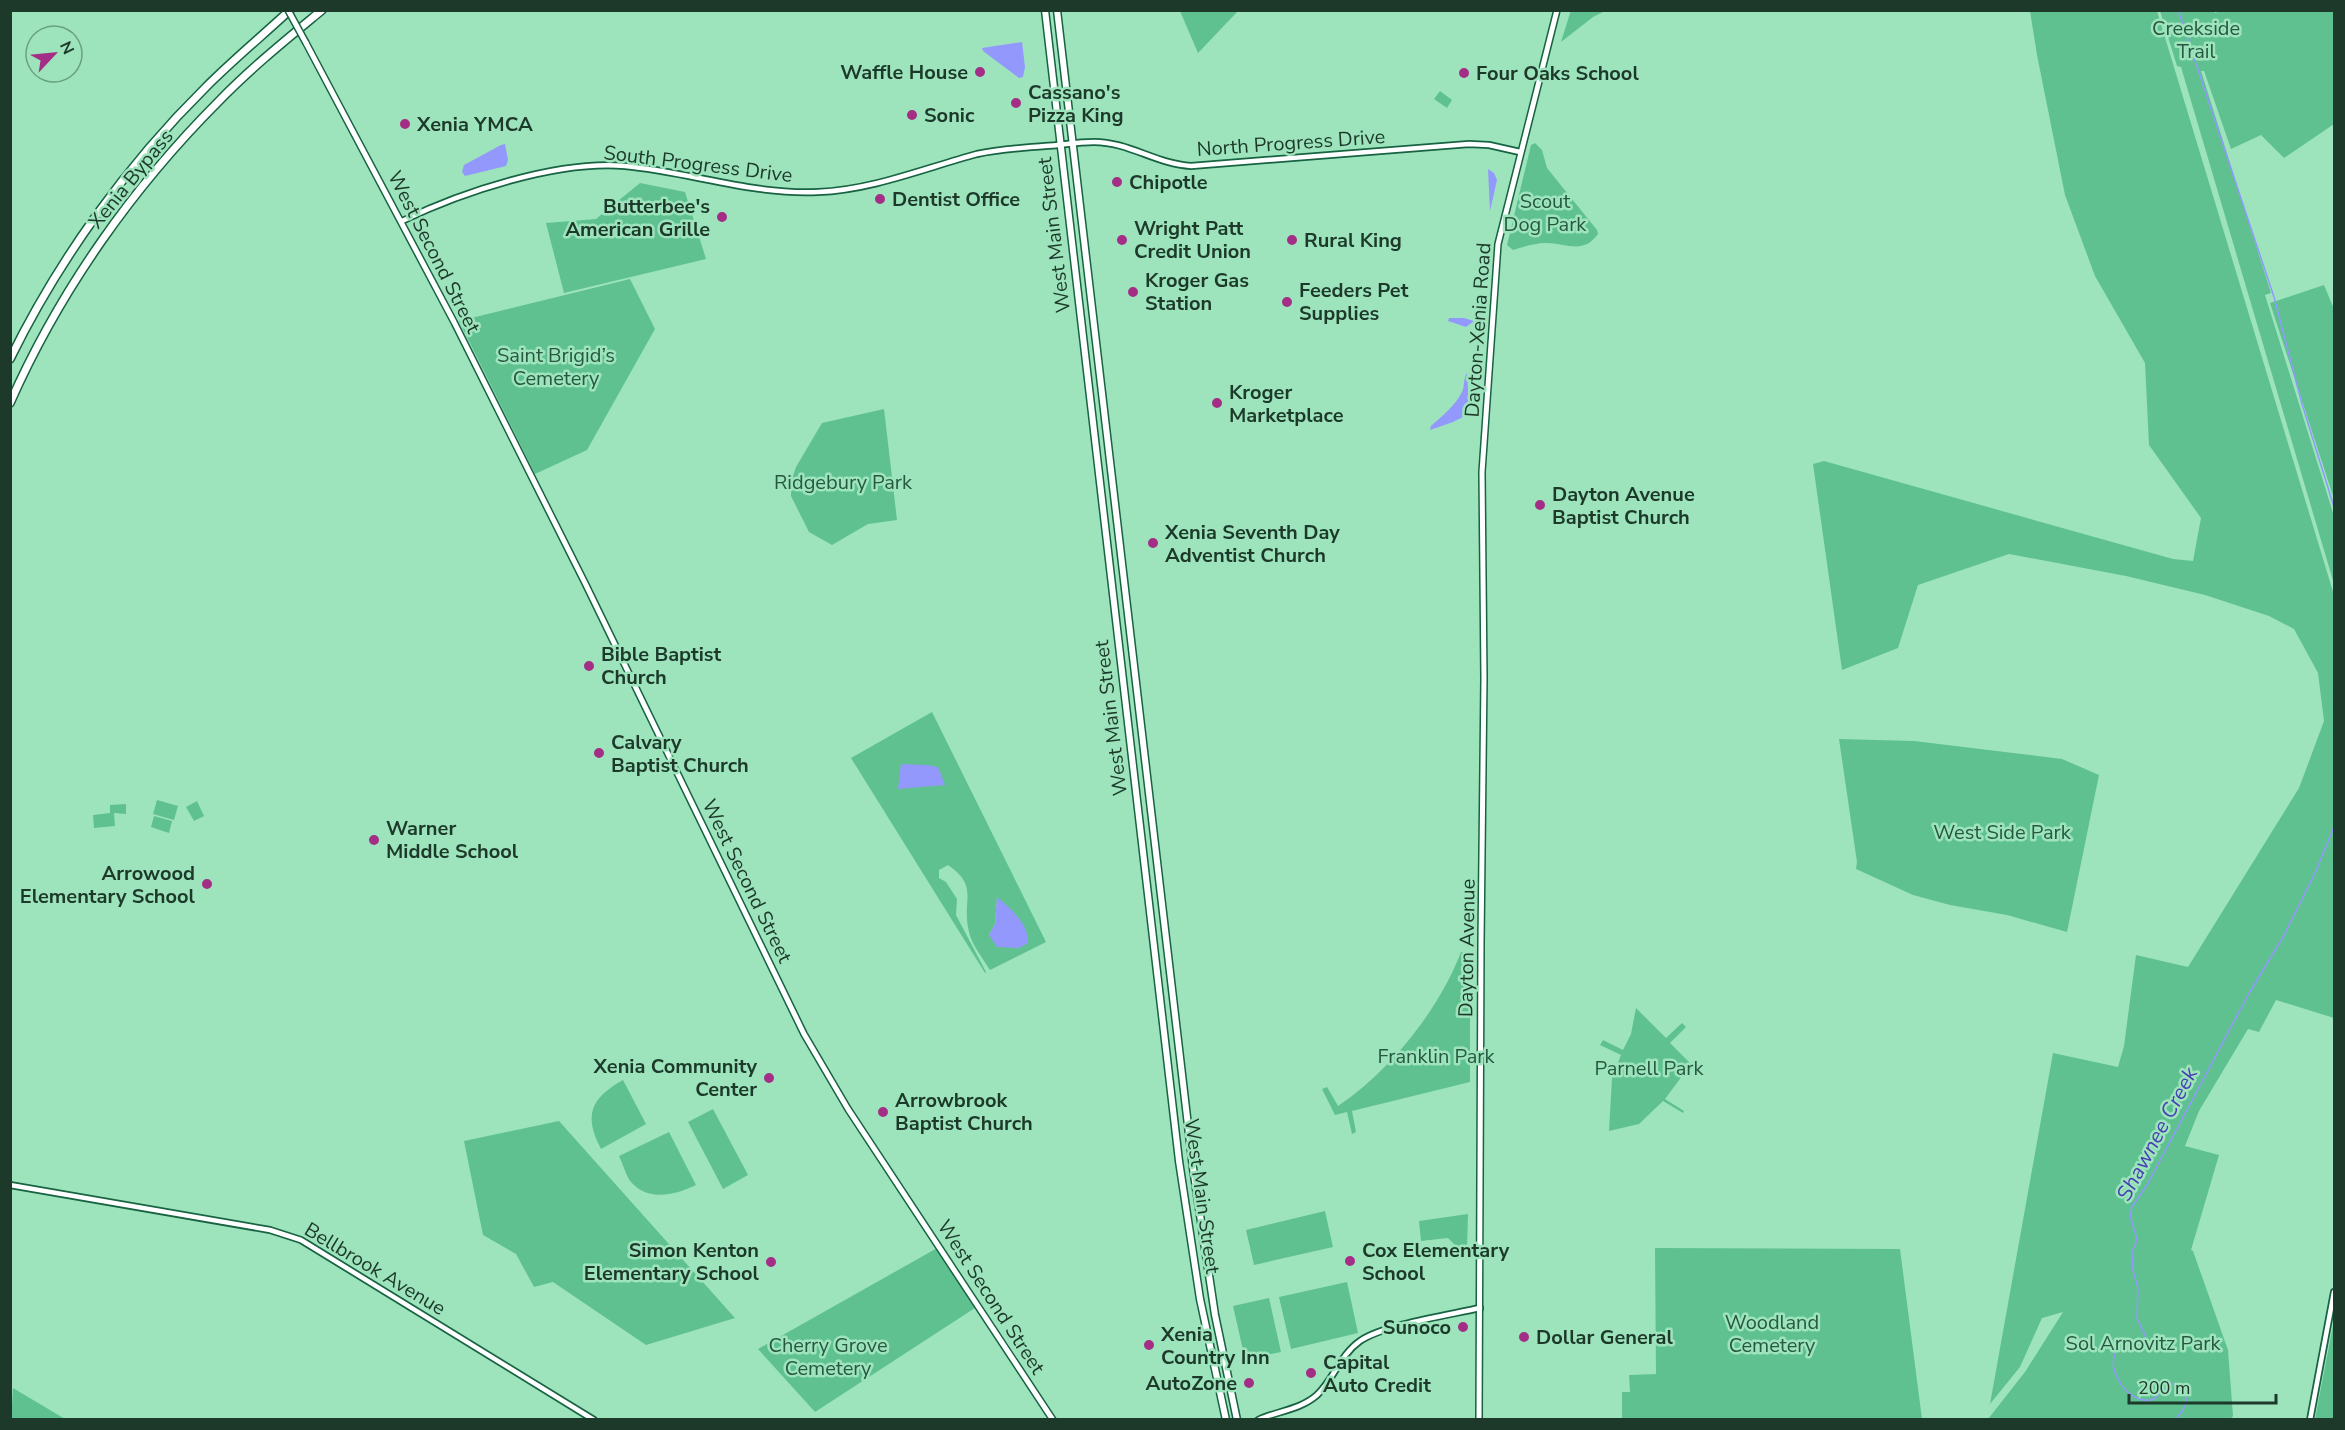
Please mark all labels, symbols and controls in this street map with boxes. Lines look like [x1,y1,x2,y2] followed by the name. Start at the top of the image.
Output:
[2152,15,2240,65] park label: Creekside Trail
[24,24,84,84] north arrow
[54,38,79,58] text: N
[840,59,968,86] place label: Waffle House
[1476,60,1639,87] place label: Four Oaks School
[973,65,987,79] marker: Waffle House
[1457,66,1471,80] marker: Four Oaks School
[1028,79,1124,129] place label: Cassano's Pizza King
[1009,96,1023,110] marker: Cassano's Pizza King
[924,102,975,129] place label: Sonic
[905,108,919,122] marker: Sonic
[416,111,533,138] place label: Xenia YMCA
[398,117,412,131] marker: Xenia YMCA
[1196,123,1386,163] street label: North Progress Drive
[83,124,179,234] street label: Xenia Bypass
[602,139,794,189] street label: South Progress Drive
[1031,155,1077,314] street label: West Main Street
[381,166,487,339] street label: West Second Street
[1129,169,1208,196] place label: Chipotle
[1110,175,1124,189] marker: Chipotle
[892,186,1020,213] place label: Dentist Office
[1504,188,1587,238] park label: Scout Dog Park
[873,192,887,206] marker: Dentist Office
[565,193,710,243] place label: Butterbee's American Grille
[715,210,729,224] marker: Butterbee's American Grille
[1134,215,1251,265] place label: Wright Patt Credit Union
[1304,227,1402,254] place label: Rural King
[1115,233,1129,247] marker: Wright Patt Credit Union
[1285,233,1299,247] marker: Rural King
[1458,242,1498,418] street label: Dayton-Xenia Road
[1145,267,1249,317] place label: Kroger Gas Station
[1299,277,1409,327] place label: Feeders Pet Supplies
[1126,285,1140,299] marker: Kroger Gas Station
[1280,295,1294,309] marker: Feeders Pet Supplies
[497,342,615,392] park label: Saint Brigid’s Cemetery
[1229,379,1344,429] place label: Kroger Marketplace
[1210,396,1224,410] marker: Kroger Marketplace
[774,469,913,496] park label: Ridgebury Park
[1552,481,1695,531] place label: Dayton Avenue Baptist Church
[1533,498,1547,512] marker: Dayton Avenue Baptist Church
[1164,519,1340,569] place label: Xenia Seventh Day Adventist Church
[1146,536,1160,550] marker: Xenia Seventh Day Adventist Church
[1088,638,1134,797] street label: West Main Street
[601,641,721,691] place label: Bible Baptist Church
[582,659,596,673] marker: Bible Baptist Church
[611,729,749,779] place label: Calvary Baptist Church
[592,746,606,760] marker: Calvary Baptist Church
[696,795,799,968] street label: West Second Street
[386,815,519,865] place label: Warner Middle School
[1933,819,2072,846] park label: West Side Park
[367,833,381,847] marker: Warner Middle School
[20,860,196,910] place label: Arrowood Elementary School
[200,877,214,891] marker: Arrowood Elementary School
[1452,879,1482,1017] street label: Dayton Avenue
[1378,1043,1495,1070] park label: Franklin Park
[593,1053,757,1103] place label: Xenia Community Center
[1595,1055,1704,1082] park label: Parnell Park
[2110,1062,2204,1206] water label: Shawnee Creek
[762,1071,776,1085] marker: Xenia Community Center
[895,1087,1033,1137] place label: Arrowbrook Baptist Church
[876,1105,890,1119] marker: Arrowbrook Baptist Church
[1178,1117,1226,1276] street label: West Main Street
[931,1215,1052,1380] street label: West Second Street
[299,1216,451,1322] street label: Bellbrook Avenue
[584,1237,760,1287] place label: Simon Kenton Elementary School
[1362,1237,1510,1287] place label: Cox Elementary School
[1343,1254,1357,1268] marker: Cox Elementary School
[764,1255,778,1269] marker: Simon Kenton Elementary School
[1725,1309,1819,1359] park label: Woodland Cemetery
[1383,1314,1451,1341] place label: Sunoco
[1456,1320,1470,1334] marker: Sunoco
[1160,1321,1270,1371] place label: Xenia Country Inn
[1536,1324,1673,1351] place label: Dollar General
[1517,1330,1531,1344] marker: Dollar General
[2066,1330,2221,1357] park label: Sol Arnovitz Park
[768,1332,888,1382] park label: Cherry Grove Cemetery
[1142,1338,1156,1352] marker: Xenia Country Inn
[1323,1349,1431,1399] place label: Capital Auto Credit
[1304,1366,1318,1380] marker: Capital Auto Credit
[2129,1367,2276,1405] scale bar
[1146,1370,1237,1397] place label: AutoZone
[1242,1376,1256,1390] marker: AutoZone
[2138,1376,2190,1400] text: 200 m

